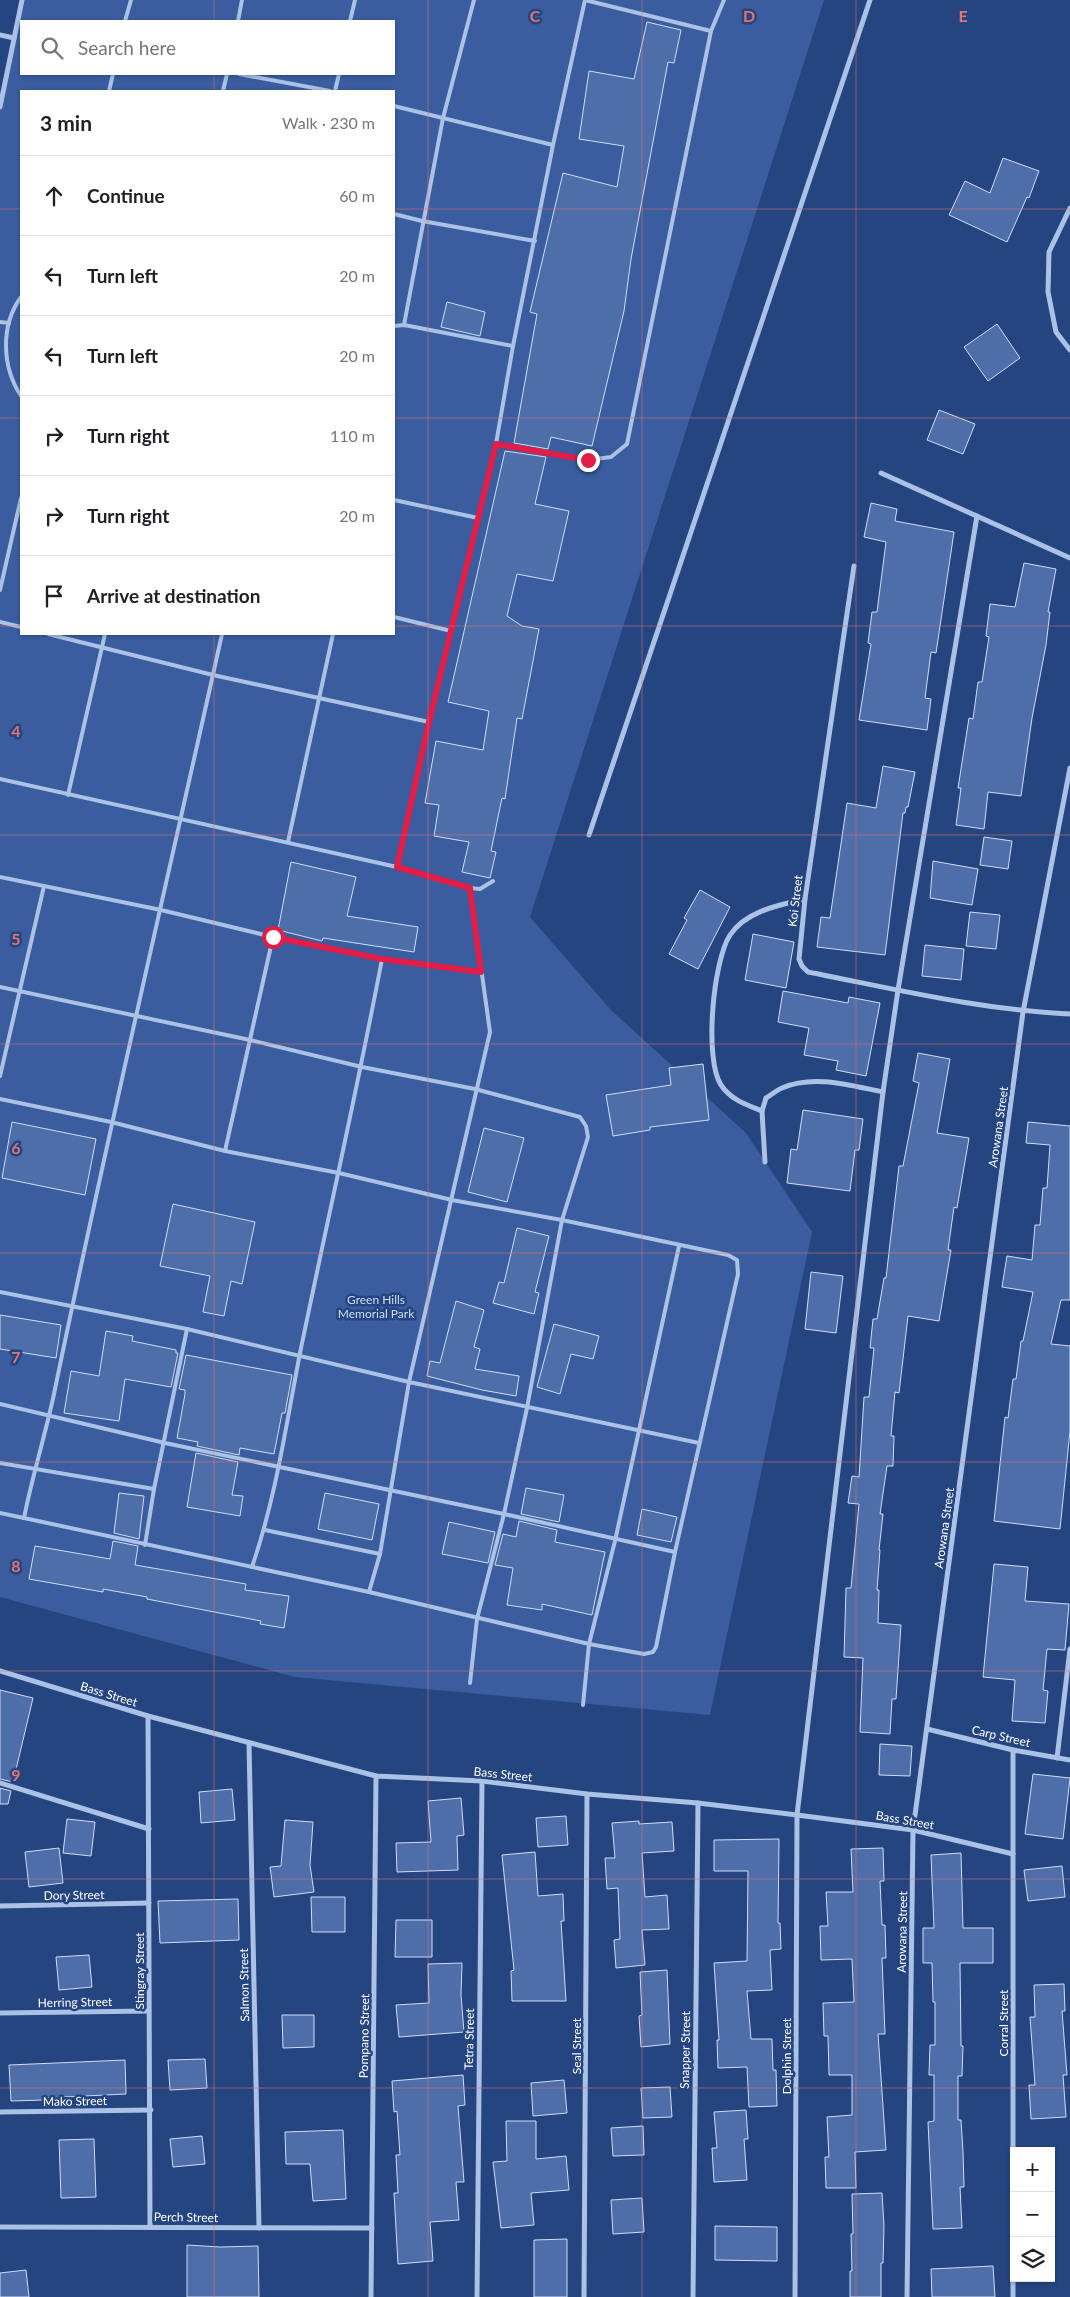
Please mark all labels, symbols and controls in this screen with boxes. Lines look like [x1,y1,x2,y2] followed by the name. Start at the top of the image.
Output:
[530,6,541,25] text: C
[743,6,755,25] text: D
[958,6,968,25] text: E
[20,20,395,75] search box
[38,34,66,62] icon: search
[78,36,176,59] text: Search here
[40,110,92,135] text: 3 min
[282,113,375,132] text: Walk · 230 m
[40,182,68,210] icon: ahead
[87,184,165,207] text: Continue
[339,186,375,205] text: 60 m
[40,262,68,290] icon: left
[87,264,158,287] text: Turn left
[339,266,375,285] text: 20 m
[40,342,68,370] icon: left
[87,344,158,367] text: Turn left
[339,346,375,365] text: 20 m
[40,422,68,450] icon: right
[87,424,169,447] text: Turn right
[330,426,375,445] text: 110 m
[577,449,600,472] route end
[40,502,68,530] icon: right
[87,504,169,527] text: Turn right
[339,506,375,525] text: 20 m
[40,582,68,610] icon: arrive
[87,584,260,607] text: Arrive at destination
[11,721,21,740] text: 4
[784,874,806,928] street label: Koi Street
[262,926,285,949] route start
[11,929,21,948] text: 5
[985,1085,1011,1168] street label: Arowana Street
[11,1138,21,1157] text: 6
[338,1292,415,1321] park label: Green Hills Memorial Park
[11,1347,21,1366] text: 7
[931,1486,957,1569] street label: Arowana Street
[11,1556,21,1575] text: 8
[79,1678,140,1710] street label: Bass Street
[970,1722,1032,1750] street label: Carp Street
[473,1763,534,1785] street label: Bass Street
[11,1765,21,1784] text: 9
[875,1808,936,1833] street label: Bass Street
[43,1887,105,1903] street label: Dory Street
[894,1890,910,1973] street label: Arowana Street
[132,1932,147,2010] street label: Stingray Street
[236,1948,252,2022] street label: Salmon Street
[996,1989,1011,2056] street label: Corral Street
[356,1993,372,2078] street label: Pompano Street
[38,1994,113,2010] street label: Herring Street
[461,2008,477,2070] street label: Tetra Street
[677,2010,693,2089] street label: Snapper Street
[569,2017,584,2074] street label: Seal Street
[779,2017,794,2094] street label: Dolphin Street
[43,2093,108,2109] street label: Mako Street
[1010,2147,1055,2282] map controls
[1010,2147,1055,2192] button: +
[1010,2192,1055,2237] button: −
[154,2209,219,2225] street label: Perch Street
[1010,2237,1055,2282] button: layers

